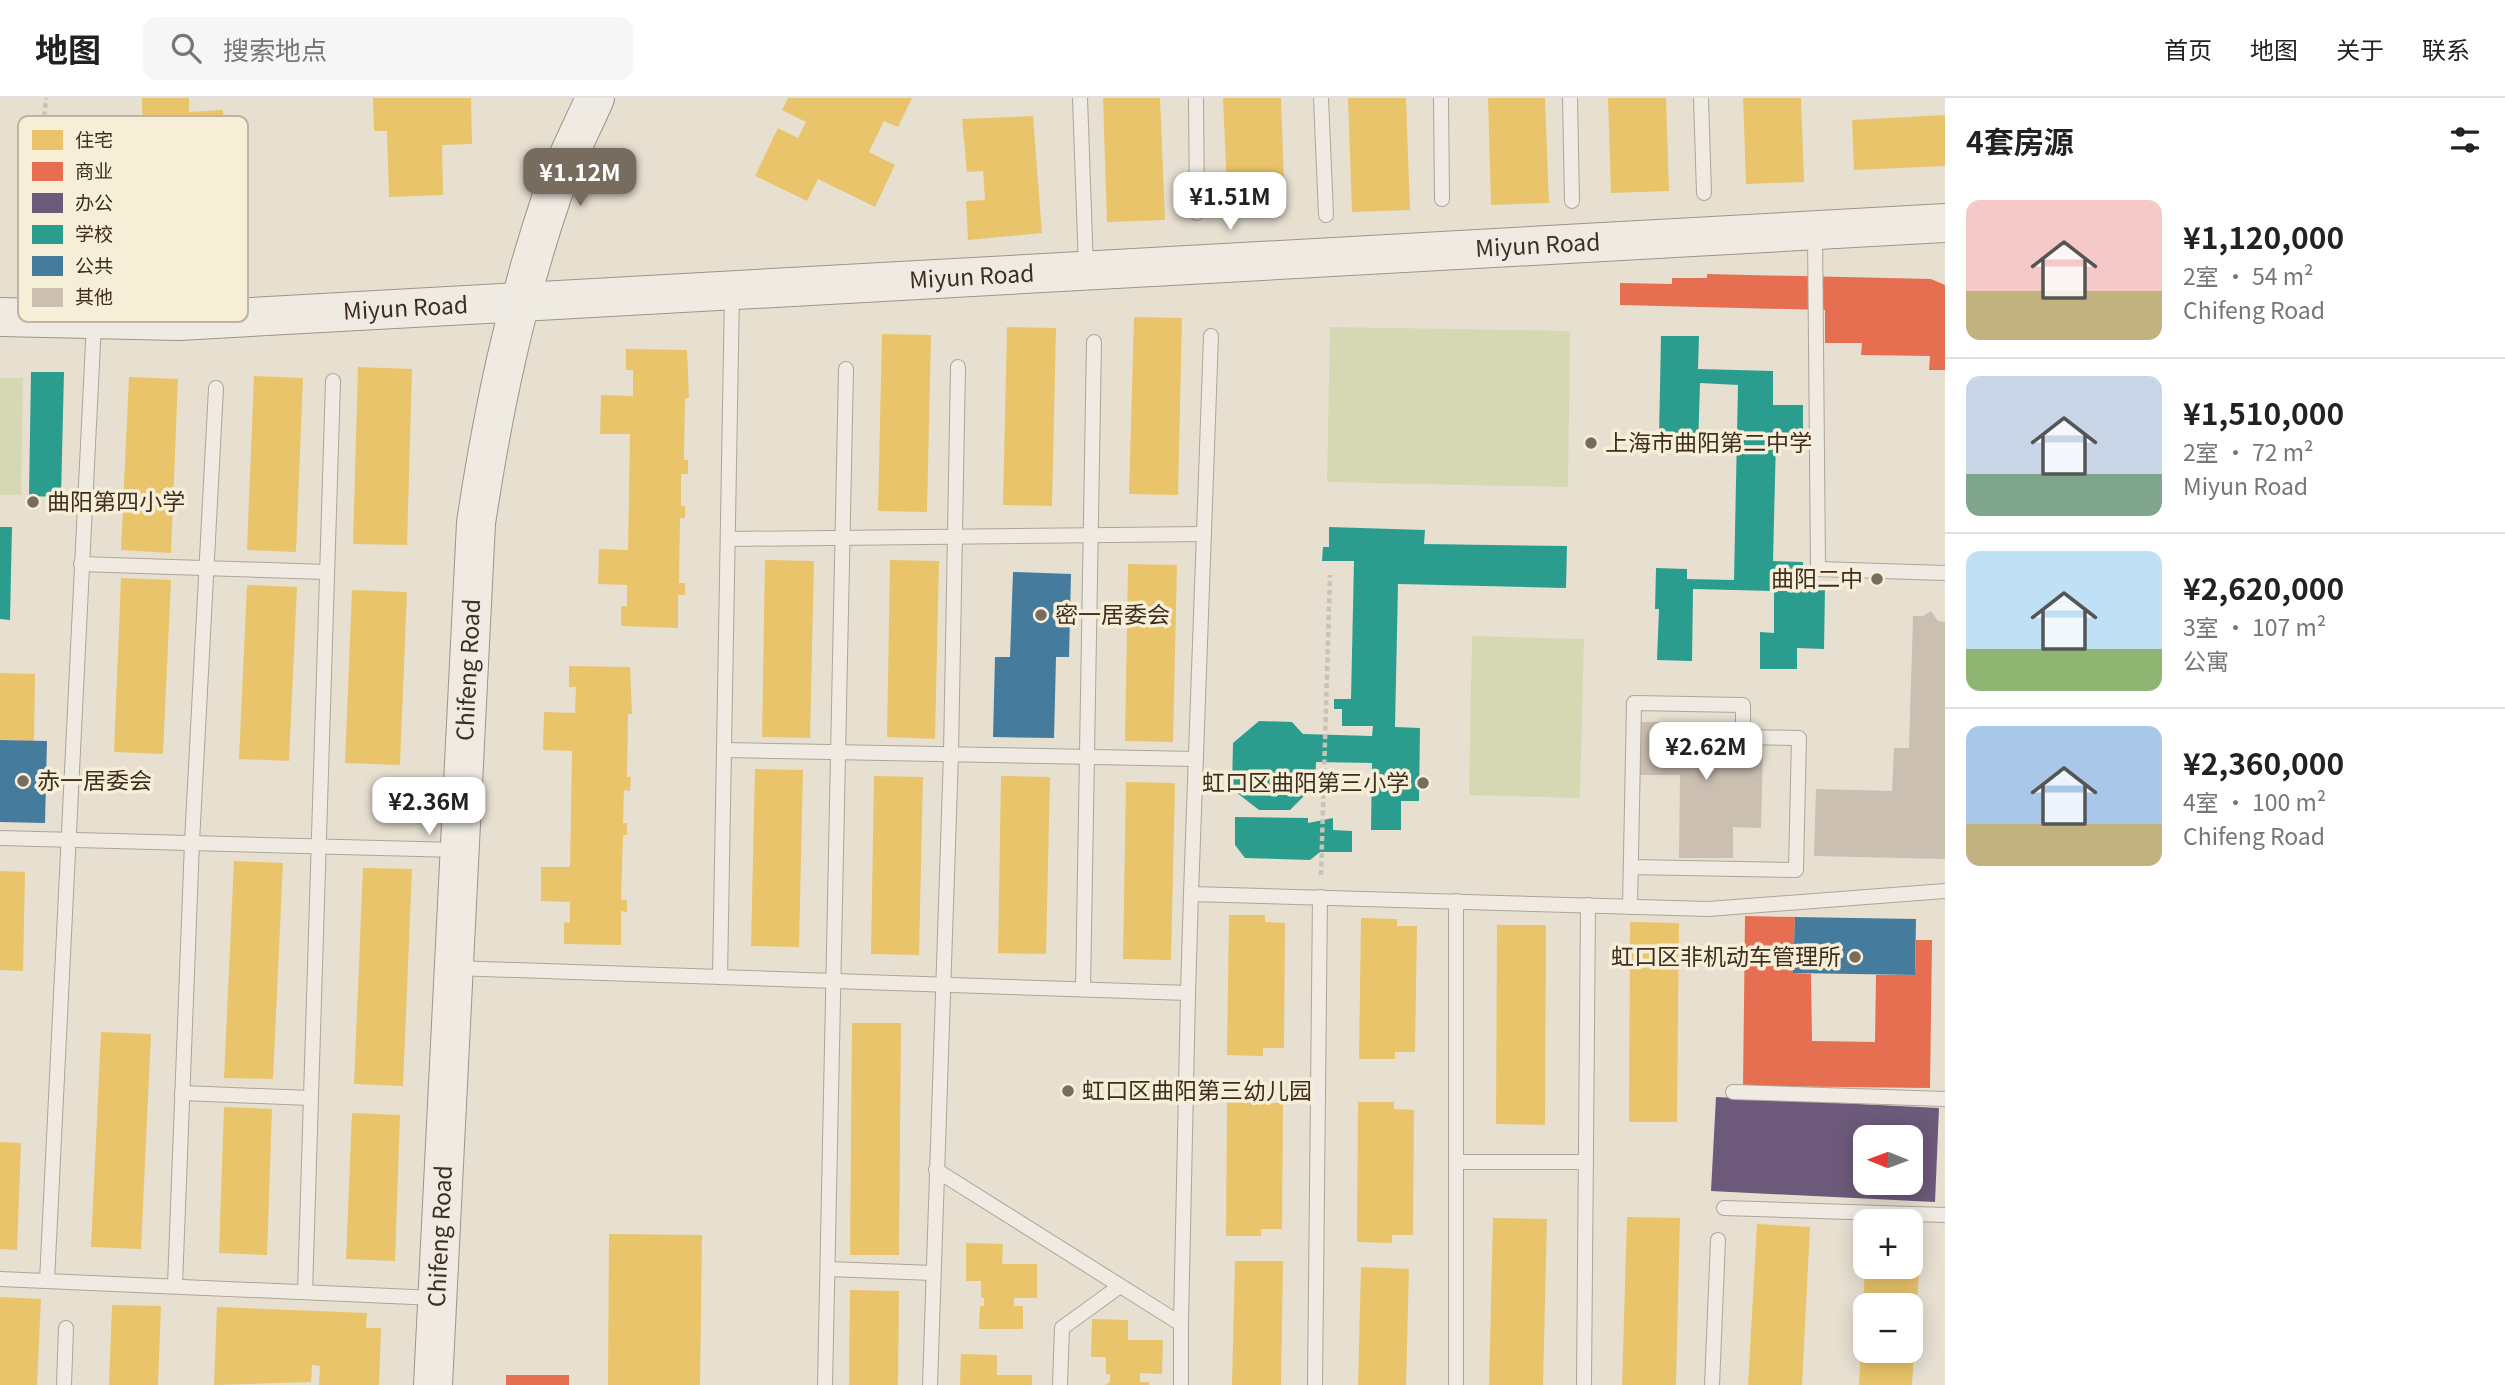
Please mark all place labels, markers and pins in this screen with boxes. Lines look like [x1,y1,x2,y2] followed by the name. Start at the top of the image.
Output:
[523,148,637,208] pin: ¥1.12M
[1173,172,1287,232] pin: ¥1.51M
[1605,424,1812,458] place label: 上海市曲阳第二中学
[1583,435,1599,451] marker: 上海市曲阳第二中学
[47,483,185,517] place label: 曲阳第四小学
[25,494,41,510] marker: 曲阳第四小学
[1771,560,1863,594] place label: 曲阳二中
[1869,571,1885,587] marker: 曲阳二中
[1055,596,1170,630] place label: 密一居委会
[1033,607,1049,623] marker: 密一居委会
[1649,722,1763,782] pin: ¥2.62M
[37,762,152,796] place label: 赤一居委会
[1202,764,1409,798] place label: 虹口区曲阳第三小学
[15,773,31,789] marker: 赤一居委会
[1415,775,1431,791] marker: 虹口区曲阳第三小学
[372,778,486,837] pin: ¥2.36M
[1611,938,1841,972] place label: 虹口区非机动车管理所
[1847,949,1863,965] marker: 虹口区非机动车管理所
[1082,1072,1312,1106] place label: 虹口区曲阳第三幼儿园
[1060,1083,1076,1099] marker: 虹口区曲阳第三幼儿园

